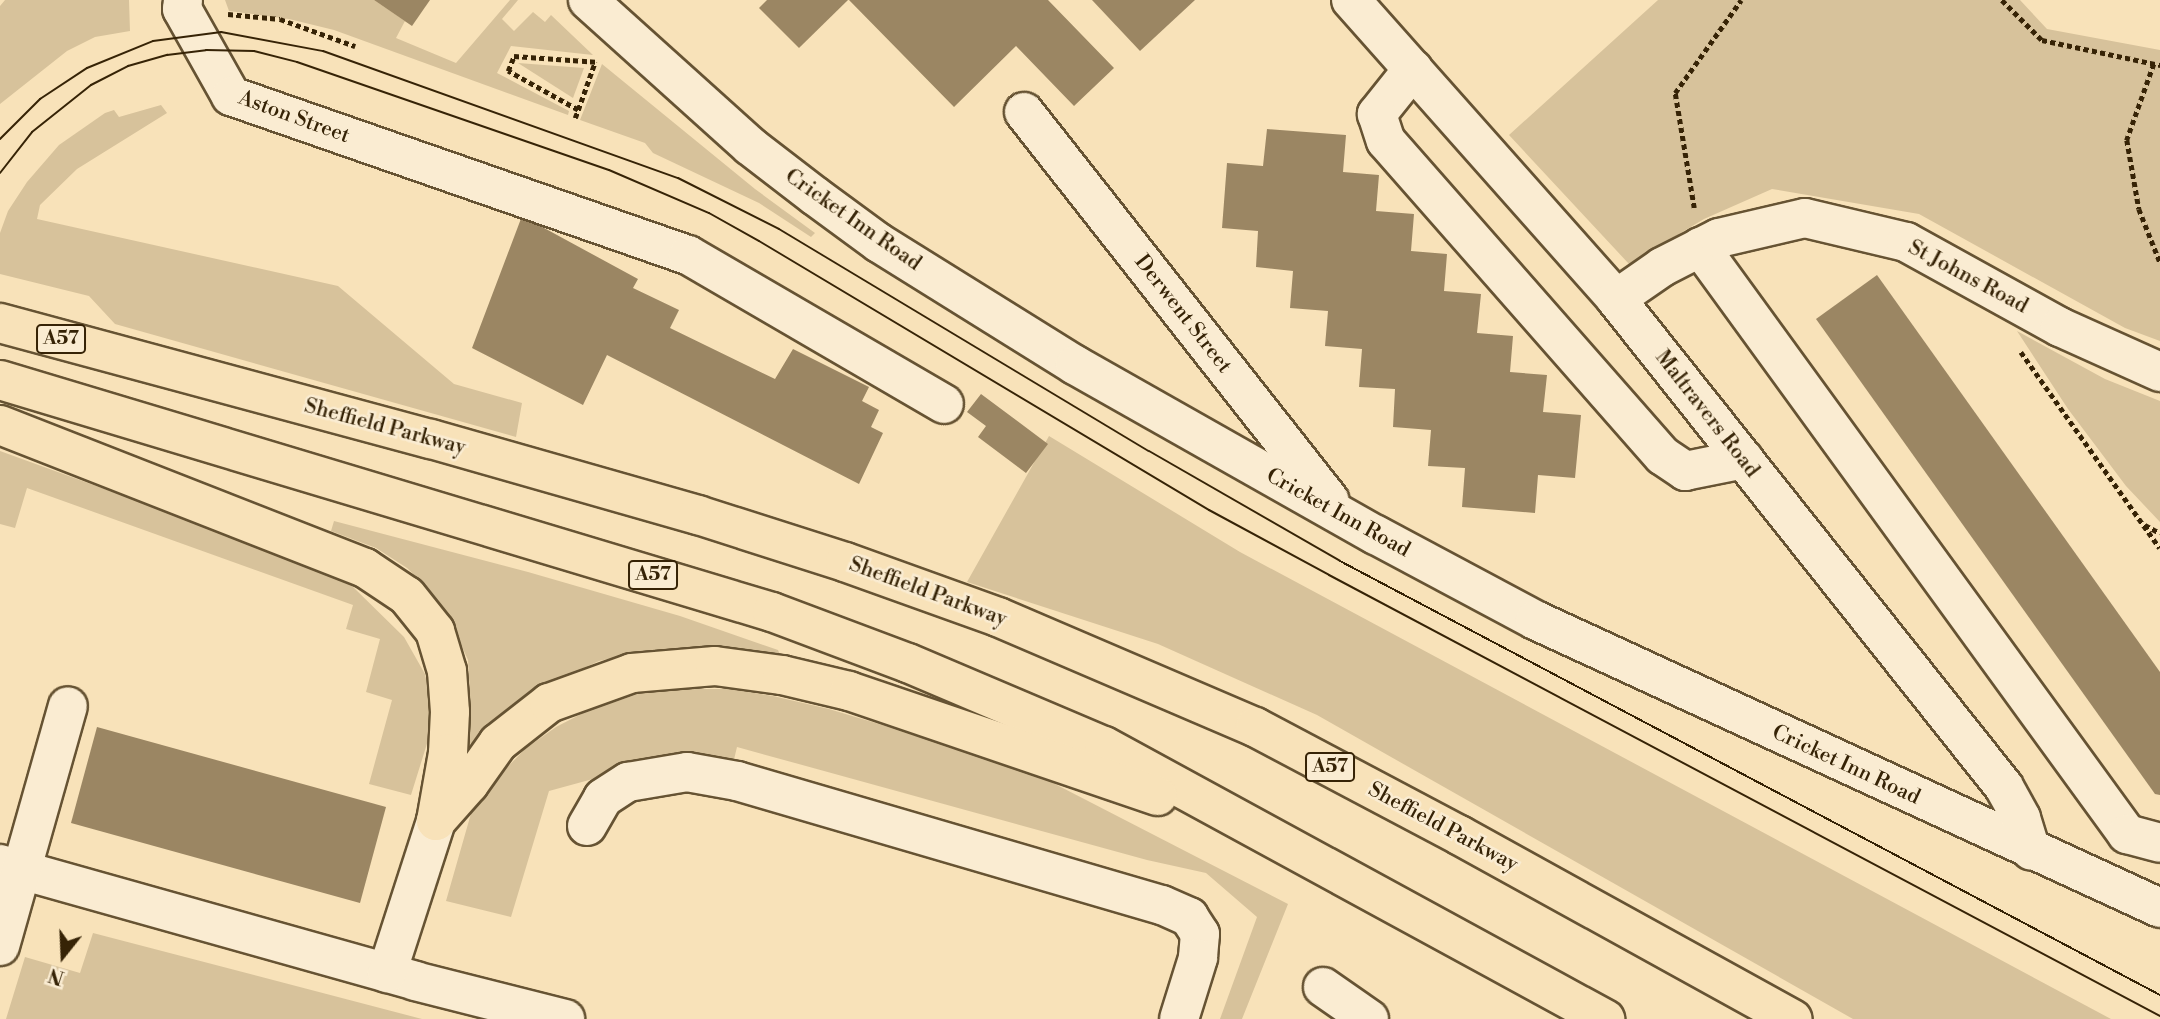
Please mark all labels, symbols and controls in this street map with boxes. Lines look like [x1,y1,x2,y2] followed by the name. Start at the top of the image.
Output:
[235,85,353,149] street label: Aston Street
[780,164,926,276] street label: Cricket Inn Road
[1904,235,2032,319] street label: St Johns Road
[1129,250,1237,378] street label: Derwent Street
[35,324,87,354] road number: A57
[1650,345,1764,483] street label: Maltravers Road
[302,393,468,461] street label: Sheffield Parkway
[1262,463,1414,563] street label: Cricket Inn Road
[846,552,1010,632] street label: Sheffield Parkway
[627,560,679,590] road number: A57
[1768,720,1924,810] street label: Cricket Inn Road
[1304,752,1356,782] road number: A57
[1364,777,1522,877] street label: Sheffield Parkway
[28,921,98,991] north arrow
[46,962,67,990] text: N

